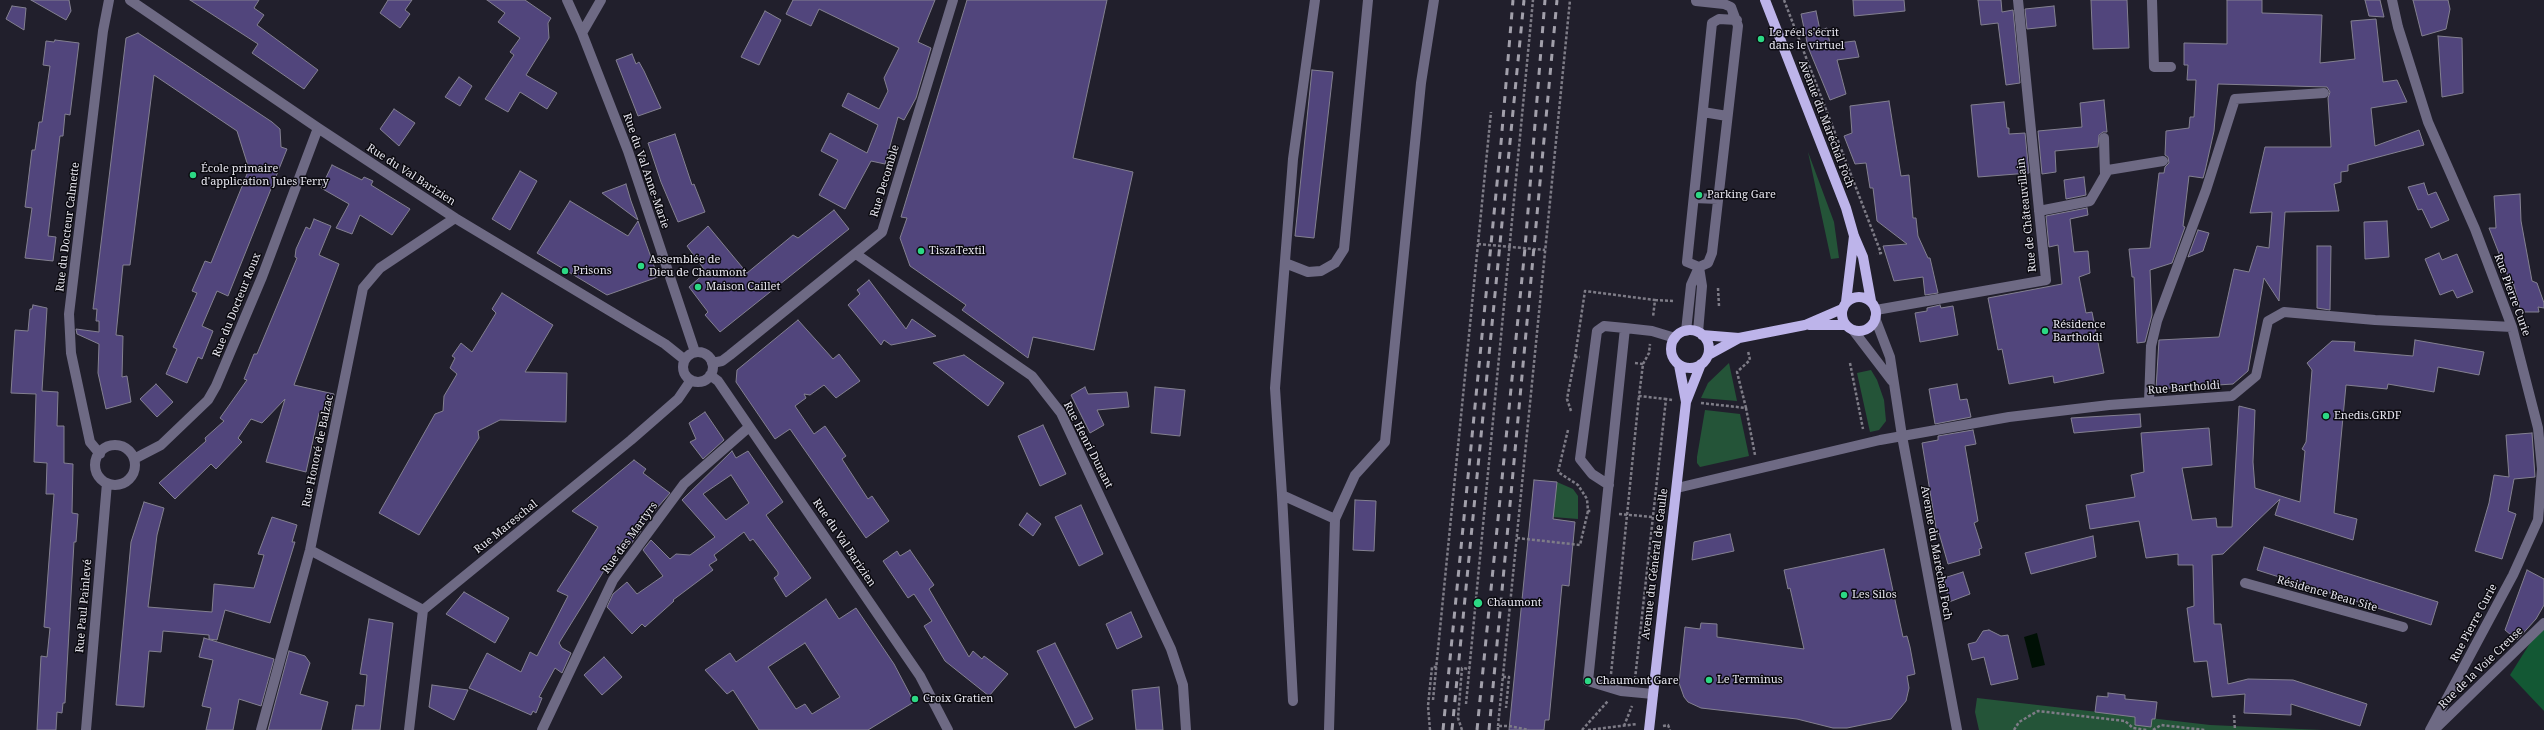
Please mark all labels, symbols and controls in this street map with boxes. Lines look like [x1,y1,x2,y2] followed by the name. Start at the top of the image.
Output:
[1769,26,1844,52] place label: Le réel s'écrit dans le virtuel
[1756,34,1766,44] marker: Le réel s'écrit dans le virtuel
[1795,58,1857,190] street label: Avenue du Maréchal Foch
[620,112,672,230] street label: Rue du Val Anne-Marie
[364,141,458,209] street label: Rue du Val Barizien
[868,143,902,219] street label: Rue Decomble
[2014,157,2040,273] street label: Rue de Châteauvillain
[54,162,82,292] street label: Rue du Docteur Calmette
[201,162,329,188] place label: École primaire d'application Jules Ferry
[188,170,198,180] marker: École primaire d'application Jules Ferry
[1707,188,1776,202] place label: Parking Gare
[1694,190,1704,200] marker: Parking Gare
[929,244,985,258] place label: TiszaTextil
[916,246,926,256] marker: TiszaTextil
[210,251,264,359] street label: Rue du Docteur Roux
[2491,252,2533,338] street label: Rue Pierre Curie
[649,253,746,279] place label: Assemblée de Dieu de Chaumont
[636,261,646,271] marker: Assemblée de Dieu de Chaumont
[573,264,612,278] place label: Prisons
[560,266,570,276] marker: Prisons
[706,280,780,294] place label: Maison Caillet
[693,282,703,292] marker: Maison Caillet
[2053,318,2106,344] place label: Résidence Bartholdi
[2040,326,2050,336] marker: Résidence Bartholdi
[2147,379,2221,397] street label: Rue Bartholdi
[300,393,336,509] street label: Rue Honoré de Balzac
[1060,399,1116,491] street label: Rue Henri Dunant
[2334,409,2401,423] place label: Enedis.GRDF
[2321,411,2331,421] marker: Enedis.GRDF
[1918,485,1954,621] street label: Avenue du Maréchal Foch
[1639,488,1671,640] street label: Avenue du Général de Gaulle
[472,497,540,557] street label: Rue Mareschal
[810,497,878,589] street label: Rue du Val Barizien
[600,500,660,576] street label: Rue des Martyrs
[73,559,95,653] street label: Rue Paul Painlevé
[2275,573,2379,615] street label: Résidence Beau Site
[2448,582,2500,664] street label: Rue Pierre Curie
[1852,588,1897,602] place label: Les Silos
[1839,590,1849,600] marker: Les Silos
[1487,596,1542,610] place label: Chaumont
[1472,597,1484,609] marker: Chaumont
[2436,624,2526,712] street label: Rue de la Voie Creuse
[1717,673,1783,687] place label: Le Terminus
[1596,674,1679,688] place label: Chaumont Gare
[1704,675,1714,685] marker: Le Terminus
[1583,676,1593,686] marker: Chaumont Gare
[923,692,993,706] place label: Croix Gratien
[910,694,920,704] marker: Croix Gratien

